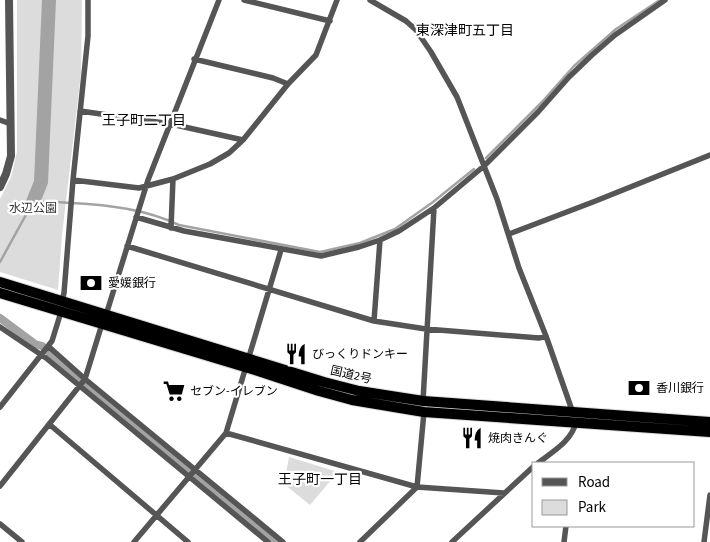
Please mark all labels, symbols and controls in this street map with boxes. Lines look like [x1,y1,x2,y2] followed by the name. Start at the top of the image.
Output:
[416,21,514,41] district label: 東深津町五丁目
[102,111,186,131] district label: 王子町二丁目
[9,200,57,217] park label: 水辺公園
[78,270,104,296] bank icon: 愛媛銀行
[108,275,156,292] place label: 愛媛銀行
[283,341,309,367] restaurant icon: びっくりドンキー
[312,346,408,363] place label: びっくりドンキー
[329,362,373,388] street label: 国道2号
[626,375,652,401] bank icon: 香川銀行
[161,378,187,404] supermarket icon: セブン-イレブン
[656,380,704,397] place label: 香川銀行
[190,383,278,400] place label: セブン-イレブン
[459,425,485,451] restaurant icon: 焼肉きんぐ
[488,430,548,447] place label: 焼肉きんぐ
[532,462,695,527] legend
[278,470,362,490] district label: 王子町一丁目
[578,472,610,493] text: Road
[578,497,607,518] text: Park

